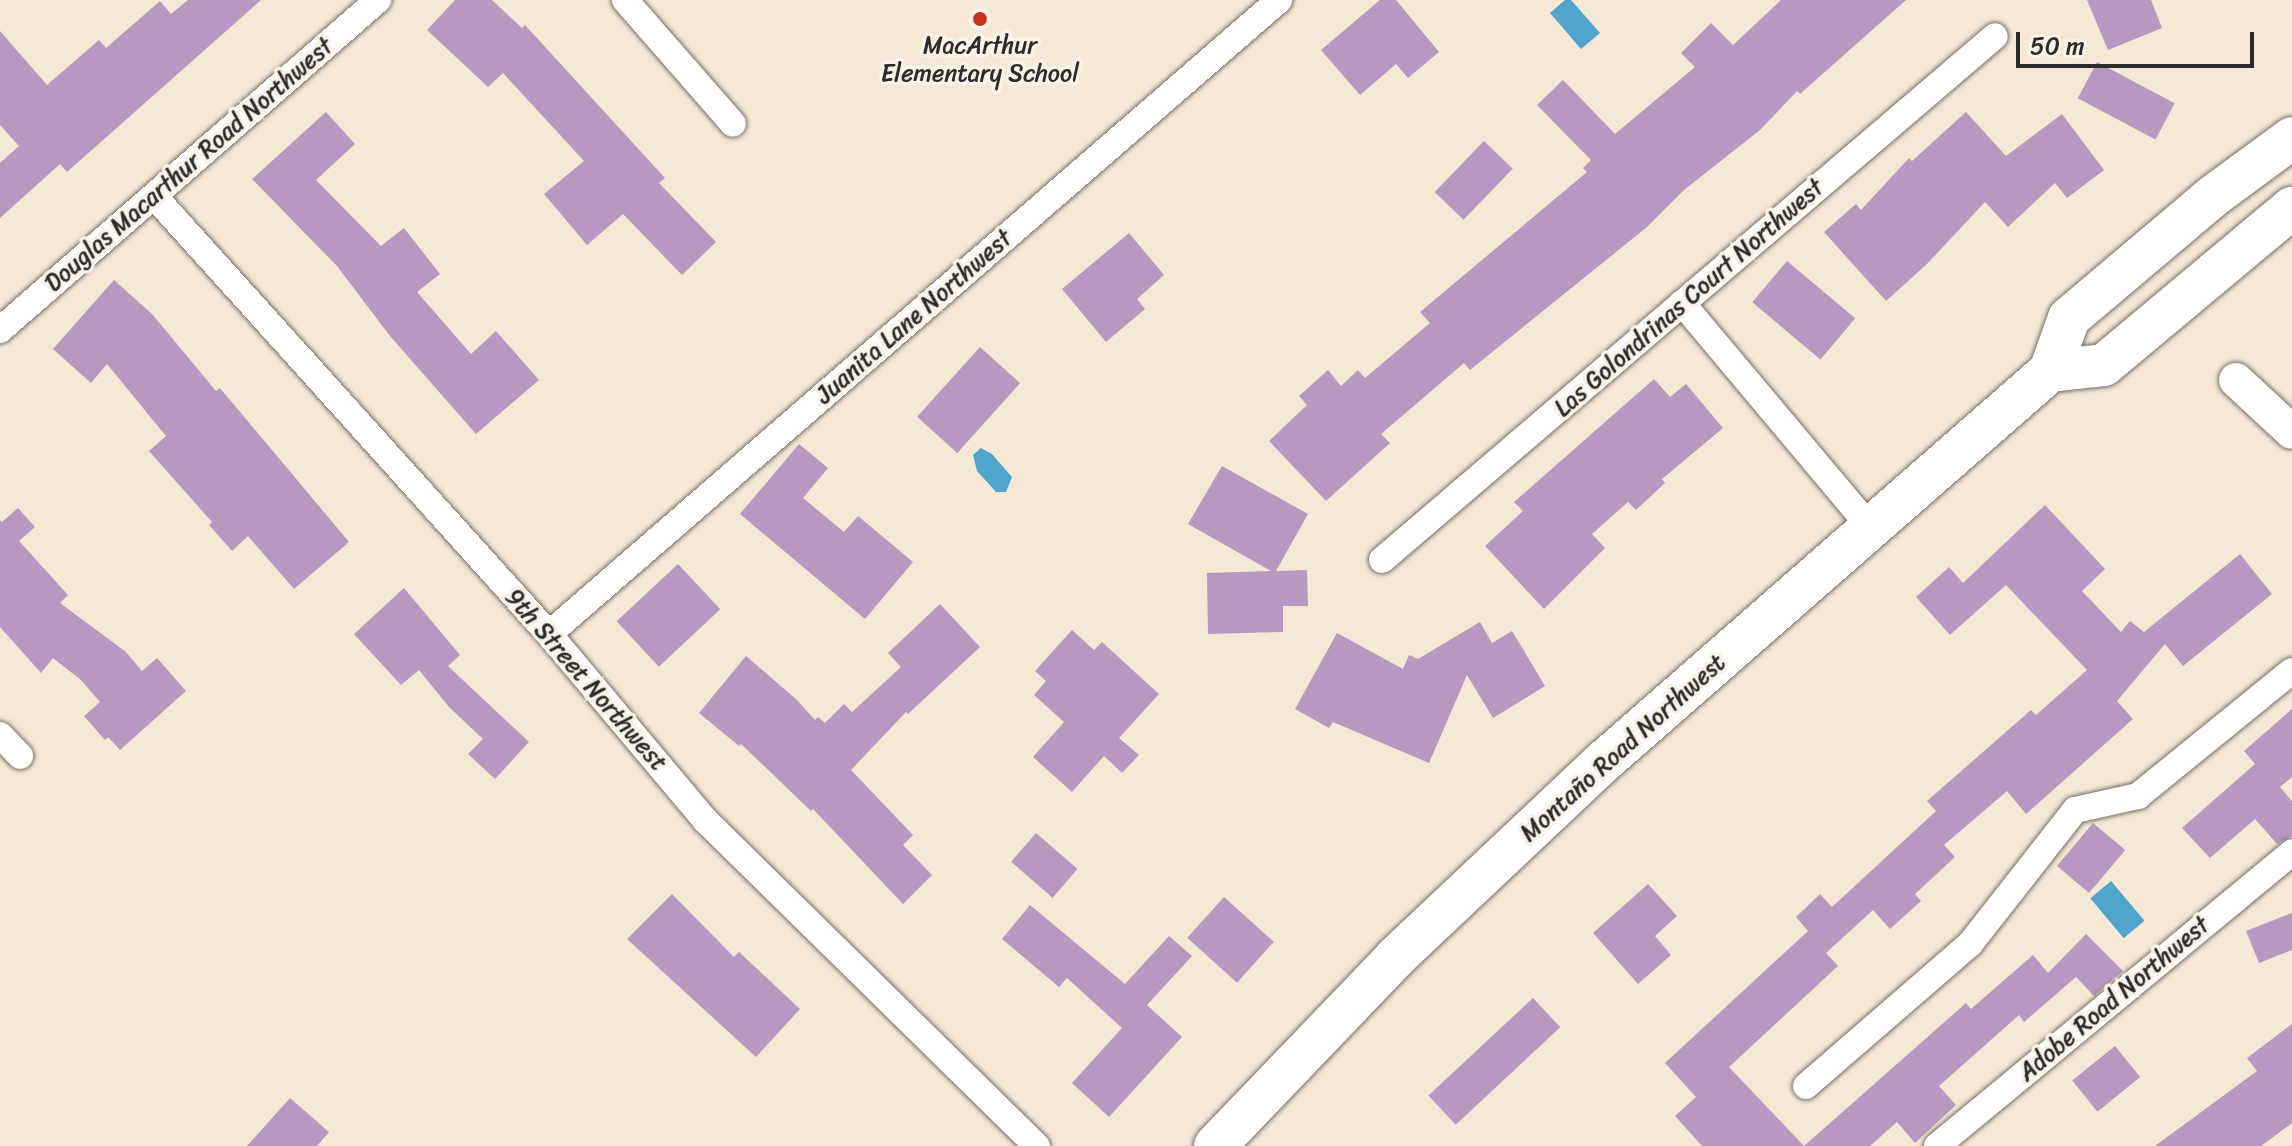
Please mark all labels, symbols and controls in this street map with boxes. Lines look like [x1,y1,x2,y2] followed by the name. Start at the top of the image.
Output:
[971,10,989,28] marker: MacArthur Elementary School
[2020,16,2258,66] scale bar
[2030,25,2085,67] text: 50 m
[39,32,339,298] street label: Douglas Macarthur Road Northwest
[881,32,1079,88] place label: MacArthur Elementary School
[1548,173,1830,423] street label: Las Golondrinas Court Northwest
[810,224,1018,410] street label: Juanita Lane Northwest
[499,583,673,777] street label: 9th Street Northwest
[1514,648,1732,848] street label: Montaño Road Northwest
[2012,911,2216,1087] street label: Adobe Road Northwest

